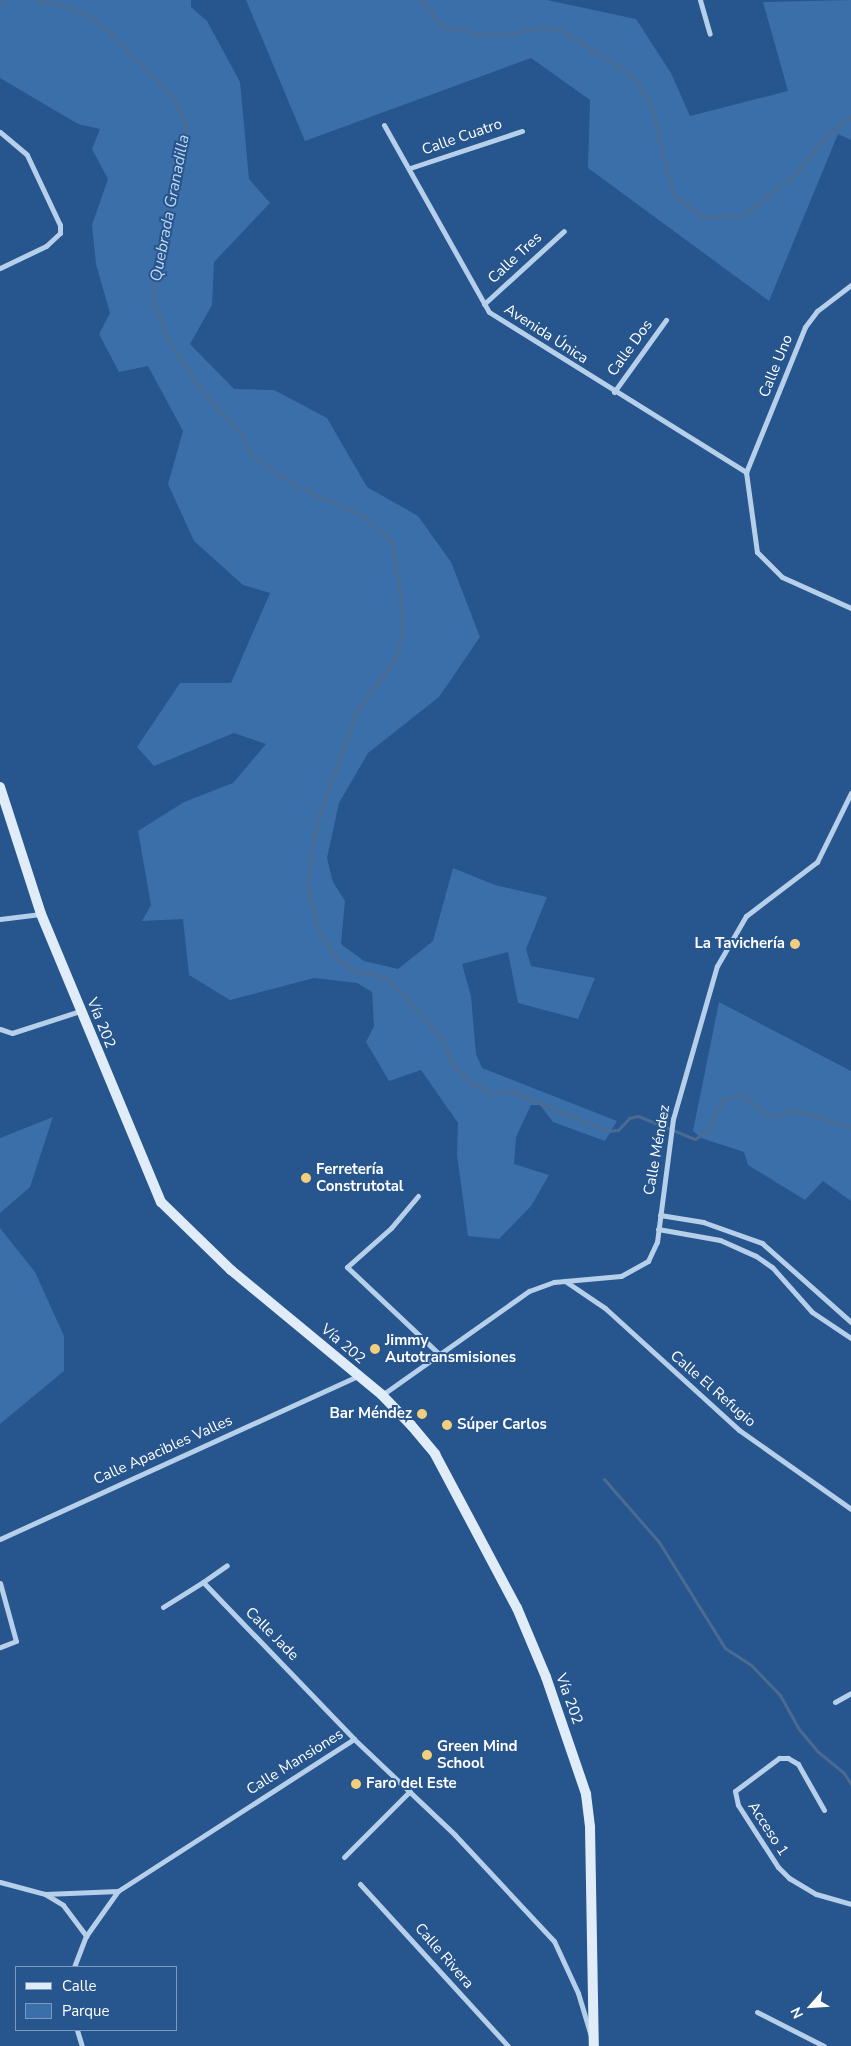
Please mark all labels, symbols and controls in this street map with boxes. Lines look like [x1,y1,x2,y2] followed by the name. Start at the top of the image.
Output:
[420,115,504,159] street label: Calle Cuatro
[146,133,194,283] water label: Quebrada Granadilla
[484,229,546,287] street label: Calle Tres
[501,300,591,368] street label: Avenida Única
[604,316,656,380] street label: Calle Dos
[755,332,797,400] street label: Calle Uno
[694,935,785,953] place label: La Tavichería
[789,938,801,950] marker: La Tavichería
[83,995,119,1051] street label: Vía 202
[640,1103,674,1197] street label: Calle Méndez
[316,1160,404,1195] place label: Ferretería Construtotal
[300,1172,312,1184] marker: Ferretería Construtotal
[317,1320,369,1368] street label: Vía 202
[385,1331,516,1366] place label: Jimmy Autotransmisiones
[369,1343,381,1355] marker: Jimmy Autotransmisiones
[667,1347,759,1431] street label: Calle El Refugio
[329,1405,412,1423] place label: Bar Méndez
[416,1408,428,1420] marker: Bar Méndez
[91,1411,235,1489] street label: Calle Apacibles Valles
[457,1416,547,1434] place label: Súper Carlos
[441,1419,453,1431] marker: Súper Carlos
[242,1604,302,1664] street label: Calle Jade
[552,1671,586,1727] street label: Vía 202
[243,1725,347,1799] street label: Calle Mansiones
[437,1737,518,1772] place label: Green Mind School
[421,1749,433,1761] marker: Green Mind School
[366,1775,457,1793] place label: Faro del Este
[350,1778,362,1790] marker: Faro del Este
[744,1799,792,1859] street label: Acceso 1
[411,1920,477,1992] street label: Calle Rivera
[15,1966,178,2031] legend
[62,1976,97,1996] text: Calle
[786,1981,836,2031] north arrow
[62,2001,110,2021] text: Parque
[786,2004,808,2022] text: N

